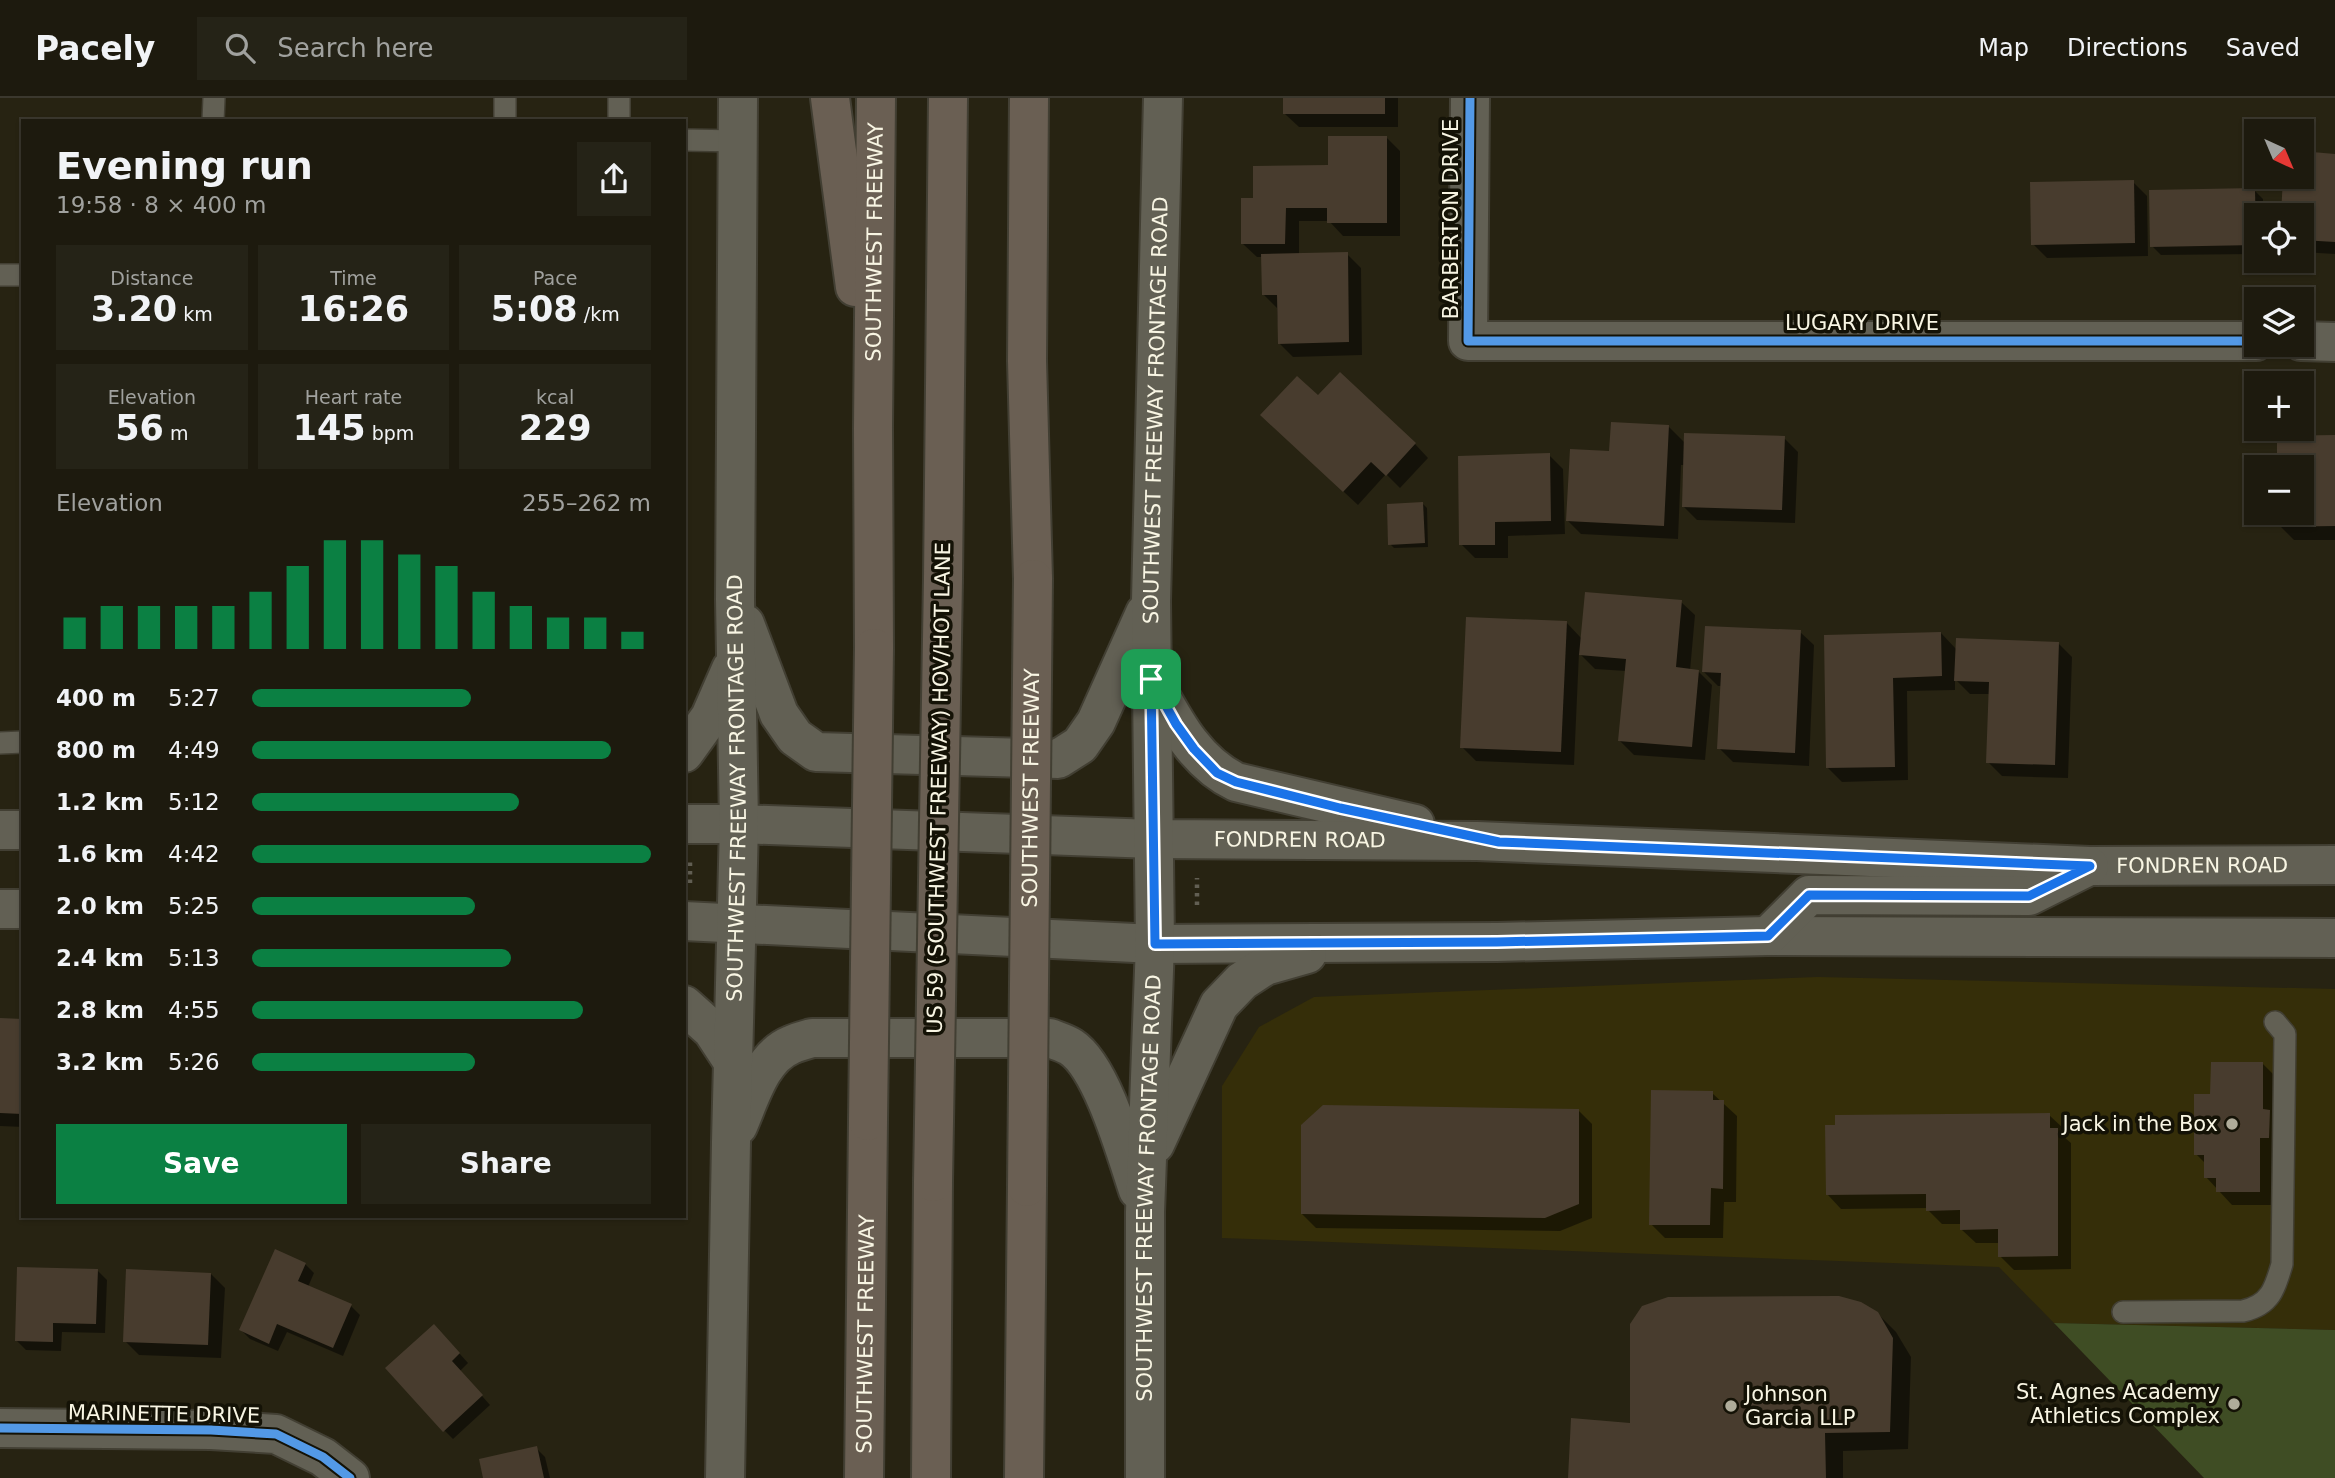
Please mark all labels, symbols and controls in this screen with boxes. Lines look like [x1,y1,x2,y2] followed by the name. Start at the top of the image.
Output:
[197,17,687,80] search box
[35,29,155,68] text: Pacely
[221,29,259,67] icon: search
[277,33,434,63] text: Search here
[1978,34,2029,62] text: Map
[2067,34,2188,62] text: Directions
[2226,34,2300,62] text: Saved
[1439,119,1463,319] street label: BARBERTON DRIVE
[2244,119,2314,189] north arrow
[2244,119,2314,525] map controls
[862,122,888,362] street label: SOUTHWEST FREEWAY
[577,142,651,216] button: share
[56,144,313,188] text: Evening run
[56,192,266,218] text: 19:58 · 8 × 400 m
[1139,196,1173,624] street label: SOUTHWEST FREEWAY FRONTAGE ROAD
[2244,203,2314,273] button: locate
[110,267,193,289] text: Distance
[330,267,377,289] text: Time
[533,267,577,289] text: Pace
[2244,287,2314,357] button: layers
[91,289,177,329] text: 3.20
[298,289,409,329] text: 16:26
[491,289,578,329] text: 5:08
[177,303,213,325] text: km
[578,303,620,325] text: /km
[1785,311,1939,335] street label: LUGARY DRIVE
[2244,371,2314,441] button: +
[108,386,196,408] text: Elevation
[305,386,402,408] text: Heart rate
[536,386,574,408] text: kcal
[115,408,164,448] text: 56
[293,408,366,448] text: 145
[519,408,592,448] text: 229
[164,422,188,444] text: m
[366,422,414,444] text: bpm
[2244,455,2314,525] button: −
[56,490,163,516] text: Elevation
[522,490,651,516] text: 255–262 m
[923,542,955,1034] street label: US 59 (SOUTHWEST FREEWAY) HOV/HOT LANE
[723,574,751,1002] street label: SOUTHWEST FREEWAY FRONTAGE ROAD
[1121,649,1181,709] pin
[1132,660,1170,698] icon: arrive
[1018,668,1044,908] street label: SOUTHWEST FREEWAY
[56,685,136,711] text: 400 m
[168,685,220,711] text: 5:27
[56,737,136,763] text: 800 m
[168,737,220,763] text: 4:49
[56,789,144,815] text: 1.2 km
[168,789,220,815] text: 5:12
[1214,827,1386,852] street label: FONDREN ROAD
[56,841,144,867] text: 1.6 km
[168,841,220,867] text: 4:42
[2116,853,2288,878] street label: FONDREN ROAD
[56,893,144,919] text: 2.0 km
[168,893,220,919] text: 5:25
[56,945,144,971] text: 2.4 km
[168,945,220,971] text: 5:13
[1133,974,1166,1402] street label: SOUTHWEST FREEWAY FRONTAGE ROAD
[56,997,144,1023] text: 2.8 km
[168,997,220,1023] text: 4:55
[56,1049,144,1075] text: 3.2 km
[168,1049,220,1075] text: 5:26
[2061,1112,2218,1136] place label: Jack in the Box
[2224,1116,2240,1132] marker: Jack in the Box
[56,1124,347,1204] button: Save
[361,1124,651,1204] button: Share
[852,1214,879,1454] street label: SOUTHWEST FREEWAY
[2016,1380,2220,1428] place label: St. Agnes Academy Athletics Complex
[1743,1382,1855,1430] place label: Johnson Garcia LLP
[2226,1396,2242,1412] marker: St. Agnes Academy Athletics Complex
[1723,1398,1739,1414] marker: Johnson Garcia LLP
[68,1400,260,1428] street label: MARINETTE DRIVE

